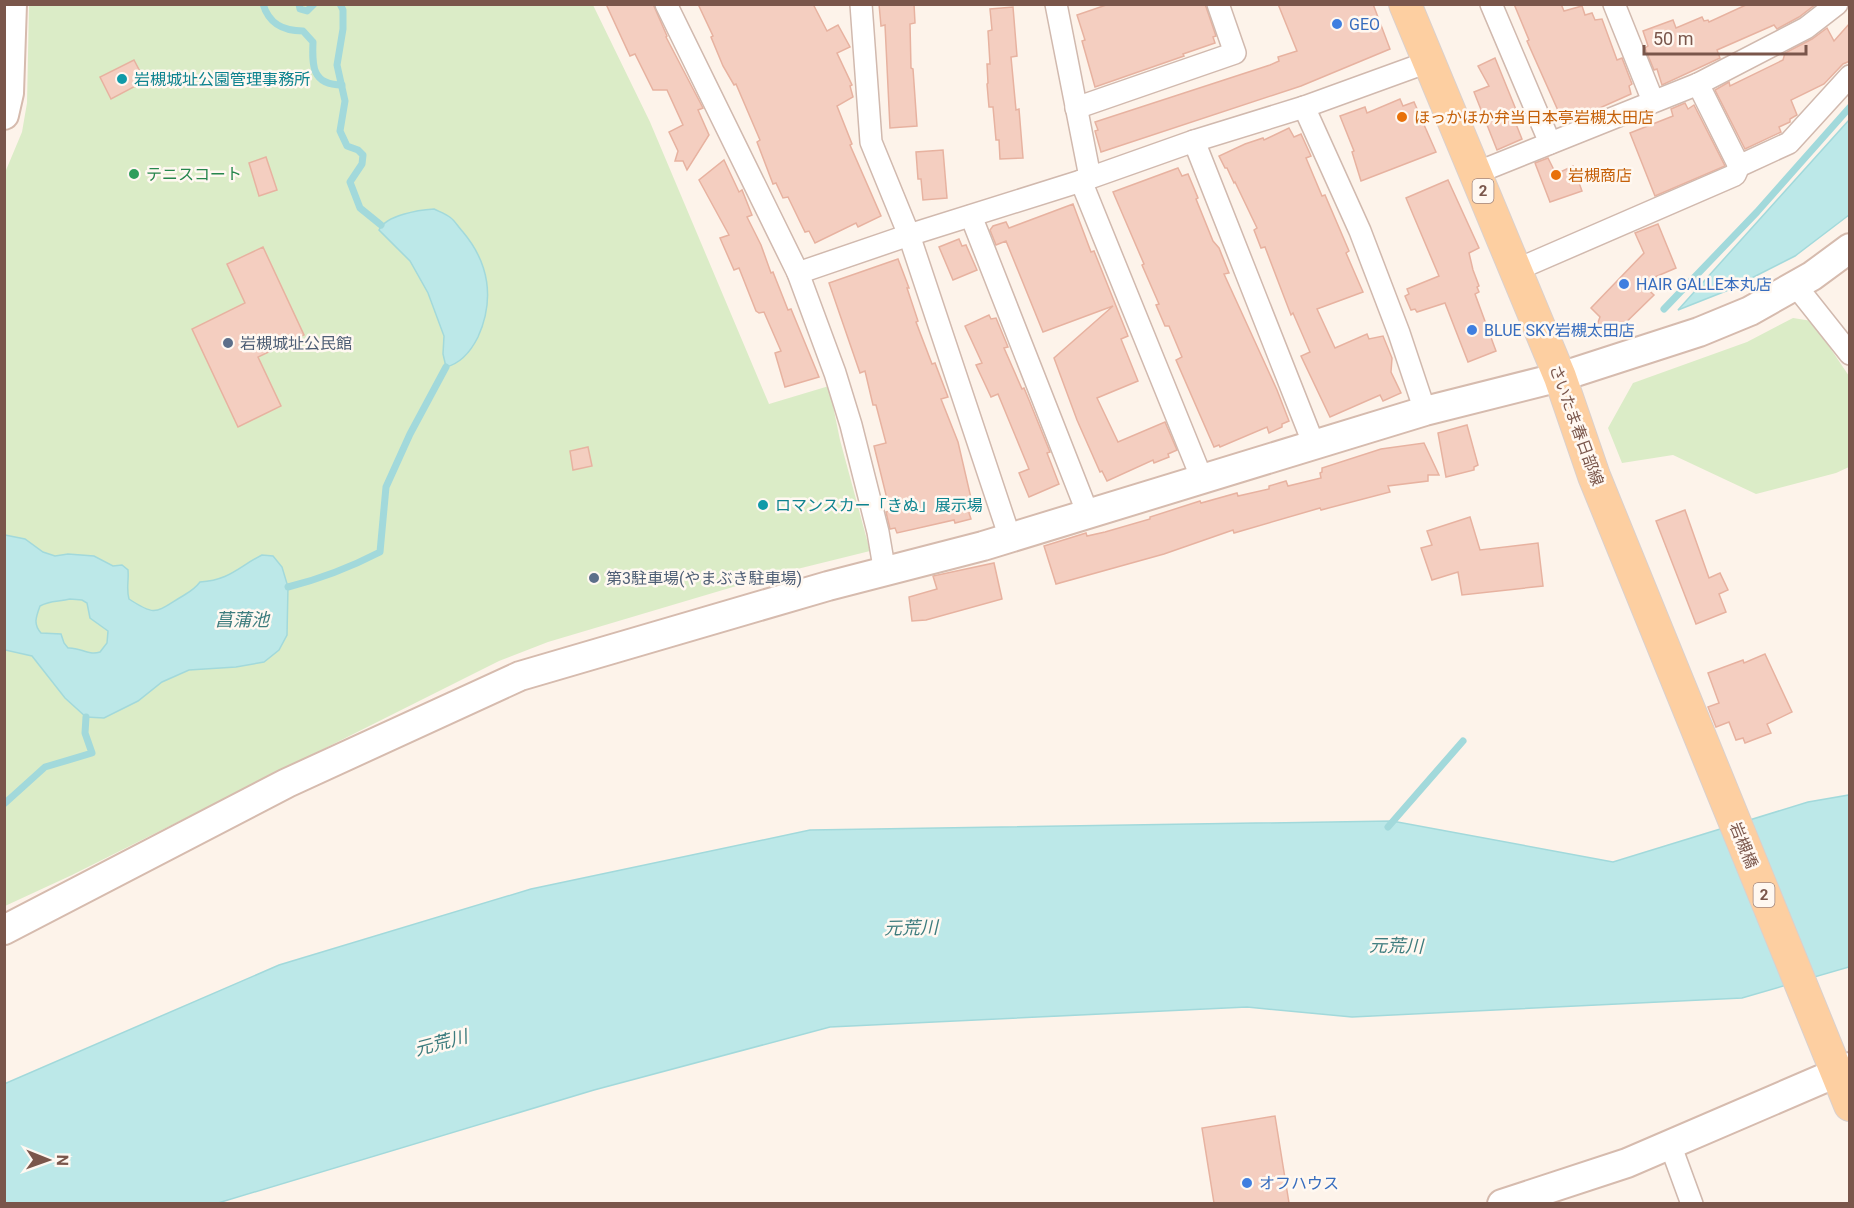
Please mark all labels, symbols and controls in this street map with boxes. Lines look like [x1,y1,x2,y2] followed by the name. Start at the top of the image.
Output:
[1349,15,1380,34] place label: GEO
[1330,17,1344,31] marker: GEO
[1644,18,1806,56] scale bar
[1653,28,1693,49] text: 50 m
[134,70,310,89] place label: 岩槻城址公園管理事務所
[115,72,129,86] marker: 岩槻城址公園管理事務所
[1414,108,1654,127] place label: ほっかほか弁当日本亭岩槻太田店
[1395,110,1409,124] marker: ほっかほか弁当日本亭岩槻太田店
[146,165,242,184] place label: テニスコート
[1568,166,1632,185] place label: 岩槻商店
[127,167,141,181] marker: テニスコート
[1549,168,1563,182] marker: 岩槻商店
[1472,179,1494,203] road number: 2
[1636,275,1772,294] place label: HAIR GALLE本丸店
[1617,277,1631,291] marker: HAIR GALLE本丸店
[1484,321,1635,340] place label: BLUE SKY岩槻太田店
[1465,323,1479,337] marker: BLUE SKY岩槻太田店
[240,334,352,353] place label: 岩槻城址公民館
[221,336,235,350] marker: 岩槻城址公民館
[1546,362,1607,488] street label: さいたま春日部線
[775,496,983,515] place label: ロマンスカー「きぬ」展示場
[756,498,770,512] marker: ロマンスカー「きぬ」展示場
[606,569,802,588] place label: 第3駐車場(やまぶき駐車場)
[587,571,601,585] marker: 第3駐車場(やまぶき駐車場)
[215,609,271,630] water label: 菖蒲池
[1726,819,1761,871] street label: 岩槻橋
[1754,883,1774,907] road number: 2
[884,916,940,938] water label: 元荒川
[1369,935,1425,957] water label: 元荒川
[412,1025,472,1060] water label: 元荒川
[18,1130,78,1190] north arrow
[53,1154,72,1166] text: N
[1259,1174,1339,1193] place label: オフハウス
[1240,1176,1254,1190] marker: オフハウス

